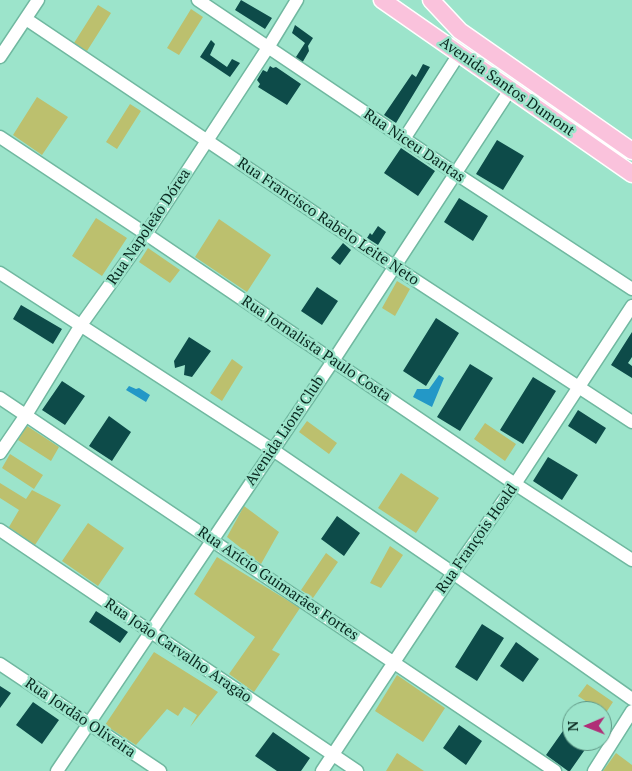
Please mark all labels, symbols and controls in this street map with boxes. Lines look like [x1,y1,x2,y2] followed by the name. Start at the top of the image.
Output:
[436,34,578,140] street label: Avenida Santos Dumont
[360,106,468,186] street label: Rua Niceu Dantas
[234,154,422,290] street label: Rua Francisco Rabelo Leite Neto
[103,166,195,288] street label: Rua Napoleão Dórea
[238,292,394,406] street label: Rua Jornalista Paulo Costa
[242,373,328,489] street label: Avenida Lions Club
[433,481,521,597] street label: Rua François Hoald
[194,523,362,645] street label: Rua Arício Guimarães Fortes
[101,595,255,707] street label: Rua João Carvalho Aragão
[21,674,139,762] street label: Rua Jordão Oliveira
[562,701,612,751] north arrow
[563,721,582,732] text: N

